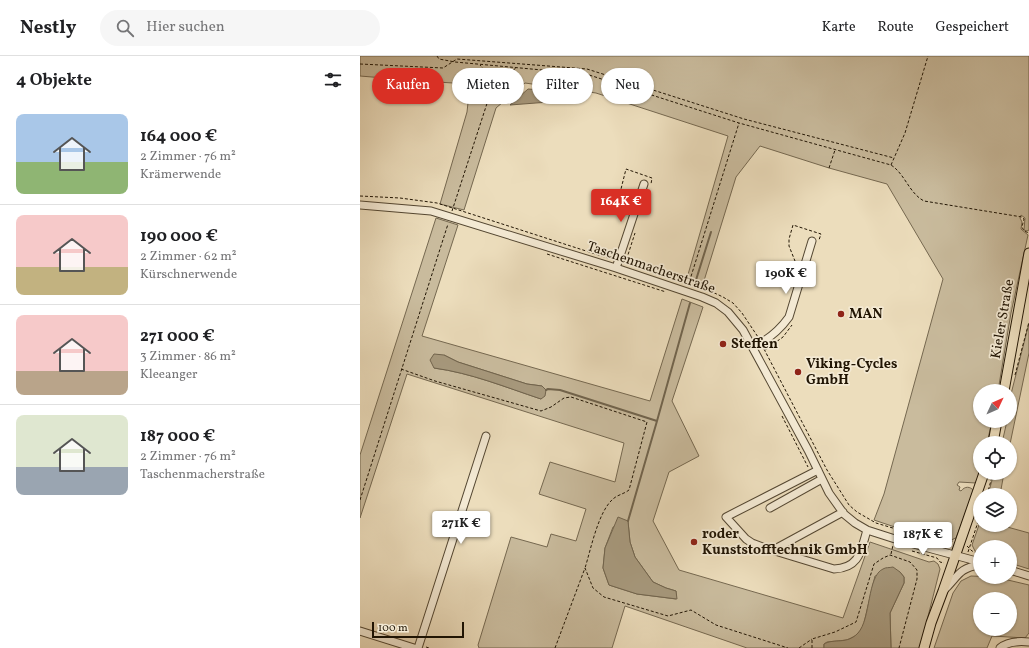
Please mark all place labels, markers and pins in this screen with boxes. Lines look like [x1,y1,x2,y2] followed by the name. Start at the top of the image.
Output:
[588,189,654,223] pin: 164K €
[753,261,819,295] pin: 190K €
[849,305,883,324] place label: MAN
[836,309,846,319] marker: MAN
[731,335,778,354] place label: Steffen
[718,339,728,349] marker: Steffen
[806,355,897,390] place label: Viking-Cycles GmbH
[793,367,803,377] marker: Viking-Cycles GmbH
[428,511,494,545] pin: 271K €
[890,522,956,556] pin: 187K €
[702,525,868,560] place label: roder Kunststofftechnik GmbH
[689,537,699,547] marker: roder Kunststofftechnik GmbH

